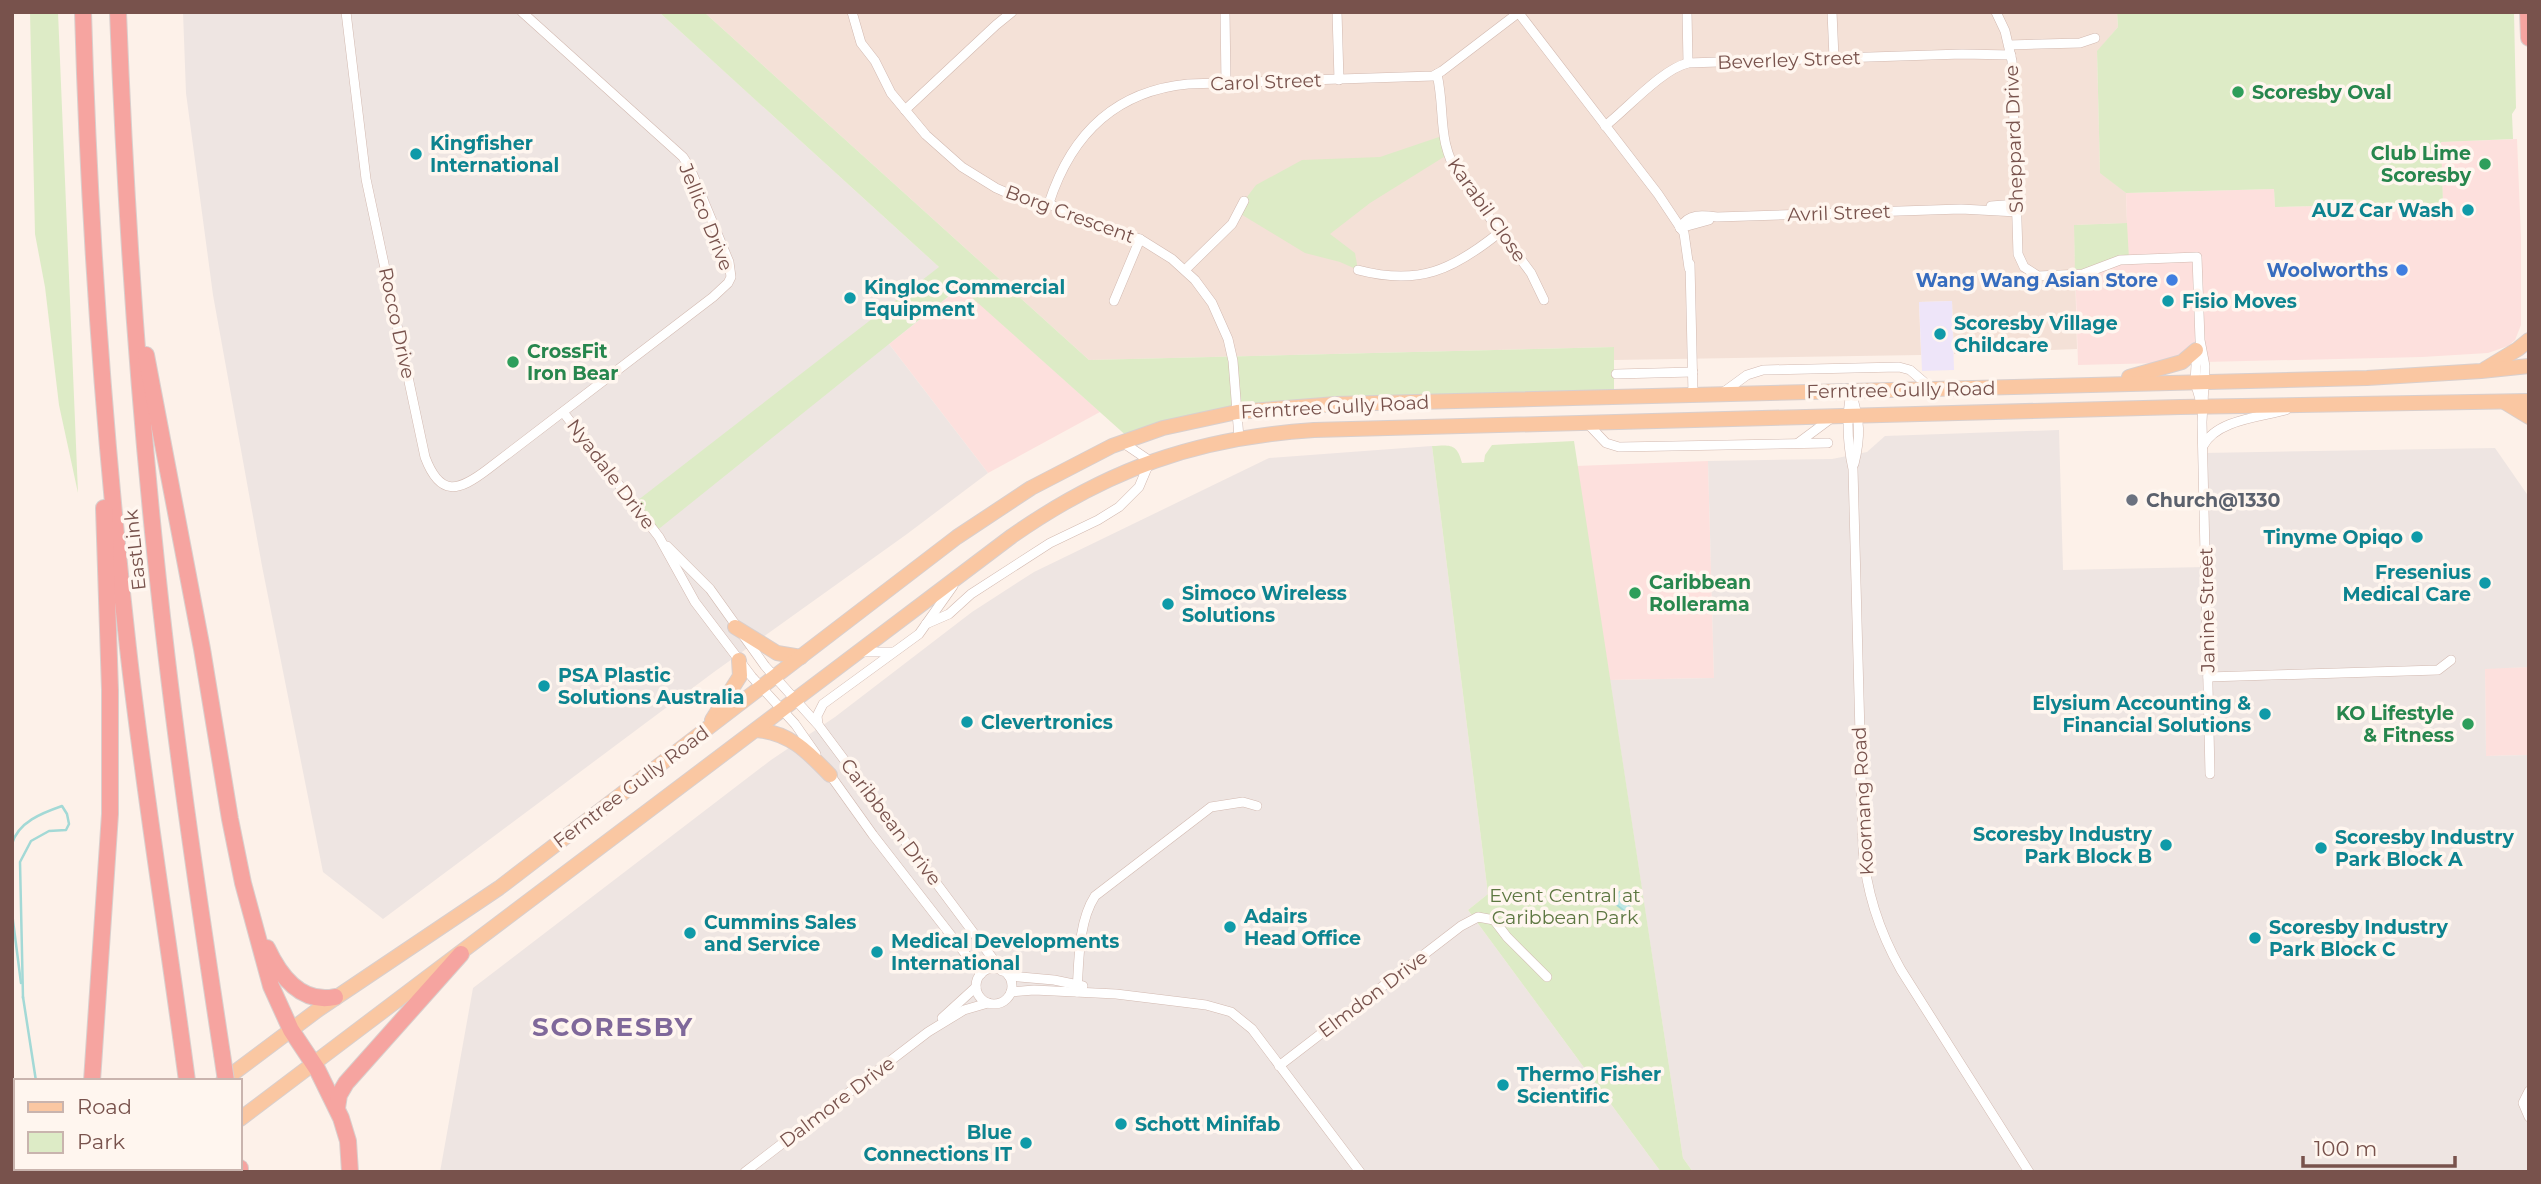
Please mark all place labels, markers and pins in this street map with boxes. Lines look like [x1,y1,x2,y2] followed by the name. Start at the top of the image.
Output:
[2252,81,2392,104] place label: Scoresby Oval
[2230,84,2246,100] marker: Scoresby Oval
[430,132,559,177] place label: Kingfisher International
[2371,142,2472,187] place label: Club Lime Scoresby
[408,146,424,162] marker: Kingfisher International
[2477,156,2493,172] marker: Club Lime Scoresby
[2311,199,2454,222] place label: AUZ Car Wash
[2460,202,2476,218] marker: AUZ Car Wash
[2266,259,2388,282] place label: Woolworths
[2394,262,2410,278] marker: Woolworths
[1916,269,2158,292] place label: Wang Wang Asian Store
[2164,272,2180,288] marker: Wang Wang Asian Store
[864,276,1065,321] place label: Kingloc Commercial Equipment
[842,290,858,306] marker: Kingloc Commercial Equipment
[2182,290,2297,313] place label: Fisio Moves
[2160,293,2176,309] marker: Fisio Moves
[1954,312,2118,357] place label: Scoresby Village Childcare
[1932,326,1948,342] marker: Scoresby Village Childcare
[527,340,618,385] place label: CrossFit Iron Bear
[505,354,521,370] marker: CrossFit Iron Bear
[2146,489,2281,512] place label: Church@1330
[2124,492,2140,508] marker: Church@1330
[2263,526,2403,549] place label: Tinyme Opiqo
[2409,529,2425,545] marker: Tinyme Opiqo
[2343,561,2471,606] place label: Fresenius Medical Care
[1649,571,1751,616] place label: Caribbean Rollerama
[2477,575,2493,591] marker: Fresenius Medical Care
[1182,582,1347,627] place label: Simoco Wireless Solutions
[1627,585,1643,601] marker: Caribbean Rollerama
[1160,596,1176,612] marker: Simoco Wireless Solutions
[558,664,744,709] place label: PSA Plastic Solutions Australia
[536,678,552,694] marker: PSA Plastic Solutions Australia
[2032,692,2251,737] place label: Elysium Accounting & Financial Solutions
[2336,702,2454,747] place label: KO Lifestyle & Fitness
[2257,706,2273,722] marker: Elysium Accounting & Financial Solutions
[981,711,1113,734] place label: Clevertronics
[959,714,975,730] marker: Clevertronics
[2460,716,2476,732] marker: KO Lifestyle & Fitness
[1973,823,2153,868] place label: Scoresby Industry Park Block B
[2335,826,2515,871] place label: Scoresby Industry Park Block A
[2158,837,2174,853] marker: Scoresby Industry Park Block B
[2313,840,2329,856] marker: Scoresby Industry Park Block A
[1243,905,1361,950] place label: Adairs Head Office
[704,911,856,956] place label: Cummins Sales and Service
[2269,916,2449,961] place label: Scoresby Industry Park Block C
[1222,919,1238,935] marker: Adairs Head Office
[682,925,698,941] marker: Cummins Sales and Service
[891,930,1119,975] place label: Medical Developments International
[2247,930,2263,946] marker: Scoresby Industry Park Block C
[869,944,885,960] marker: Medical Developments International
[1517,1063,1661,1108] place label: Thermo Fisher Scientific
[1495,1077,1511,1093] marker: Thermo Fisher Scientific
[1135,1113,1280,1136] place label: Schott Minifab
[1113,1116,1129,1132] marker: Schott Minifab
[863,1121,1012,1166] place label: Blue Connections IT
[1018,1135,1034,1151] marker: Blue Connections IT

